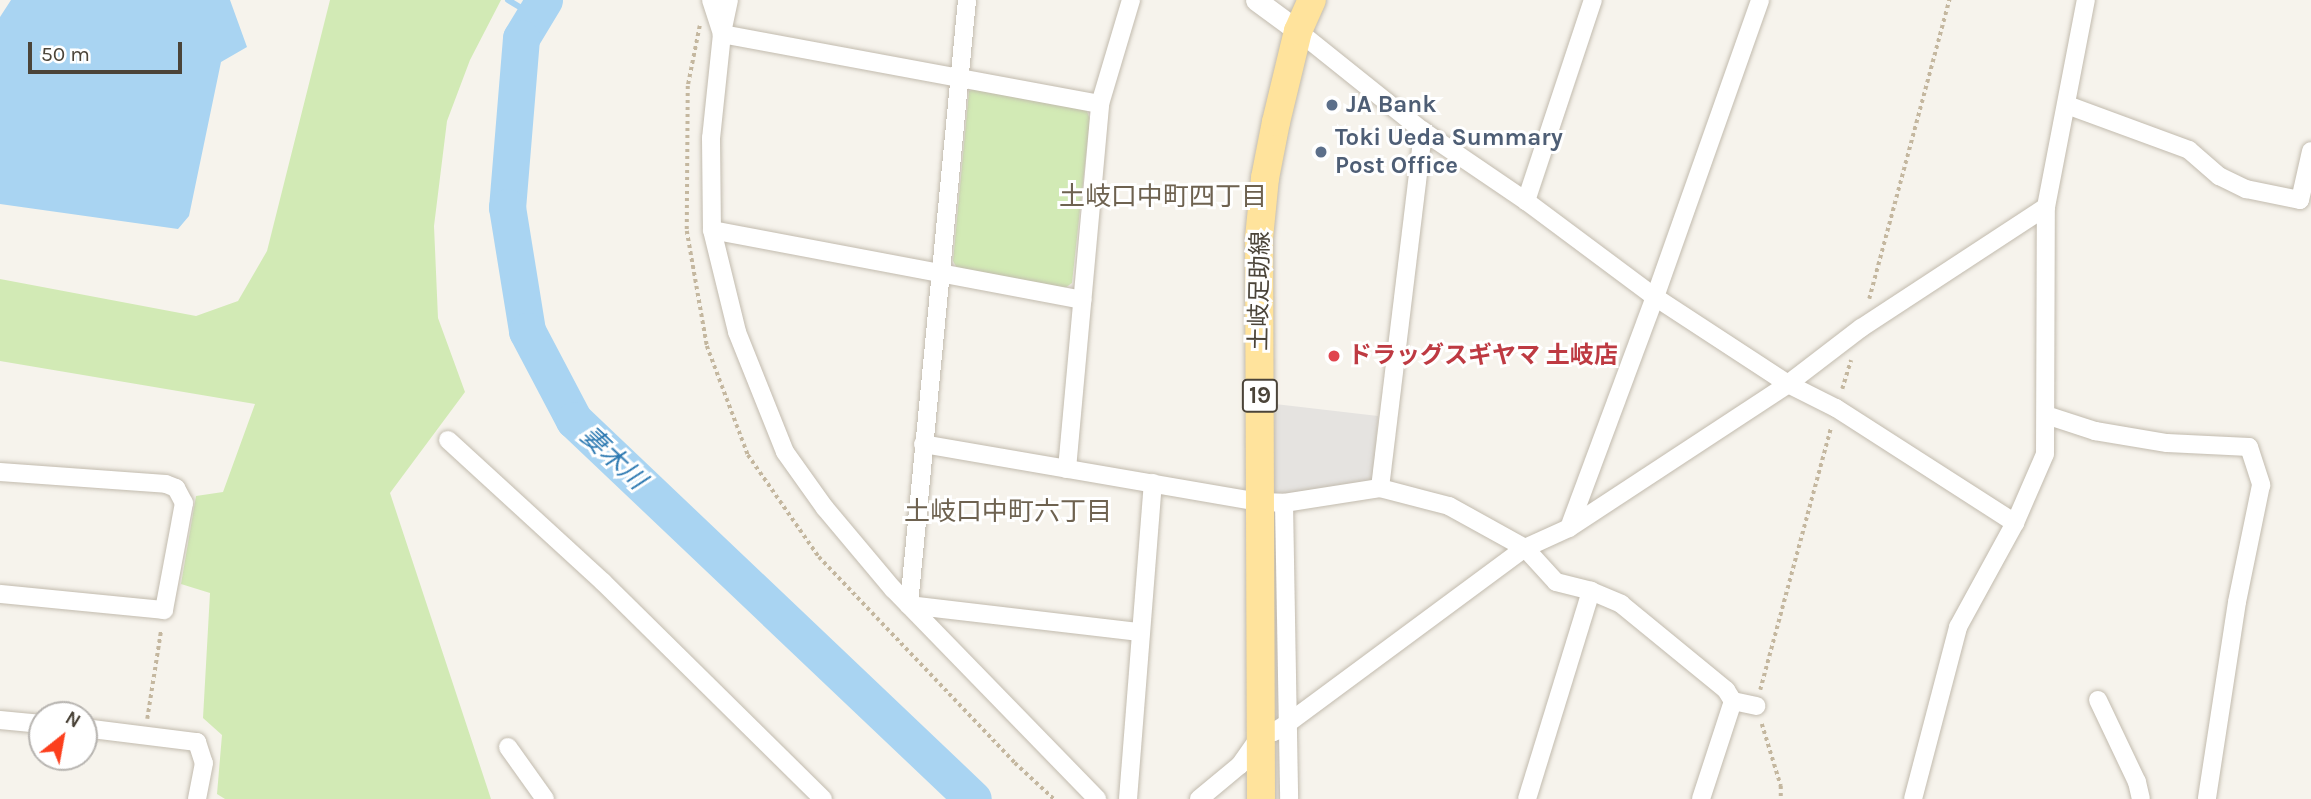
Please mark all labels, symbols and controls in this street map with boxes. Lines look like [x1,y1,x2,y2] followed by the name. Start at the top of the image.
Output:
[32,28,186,72] scale bar
[41,42,90,66] text: 50 m
[1346,91,1436,119] place label: JA Bank
[1324,97,1340,113] marker: JA Bank
[1335,124,1563,180] place label: Toki Ueda Summary Post Office
[1313,144,1329,160] marker: Toki Ueda Summary Post Office
[1059,181,1267,213] district label: 土岐口中町四丁目
[1245,231,1275,351] street label: 土岐足助線
[1348,342,1618,370] place label: ドラッグスギヤマ 土岐店
[1326,348,1342,364] marker: ドラッグスギヤマ 土岐店
[1241,376,1279,416] road number: 19
[574,420,652,496] water label: 妻木川
[904,496,1112,528] district label: 土岐口中町六丁目
[28,701,98,771] north arrow
[61,707,84,733] text: N

